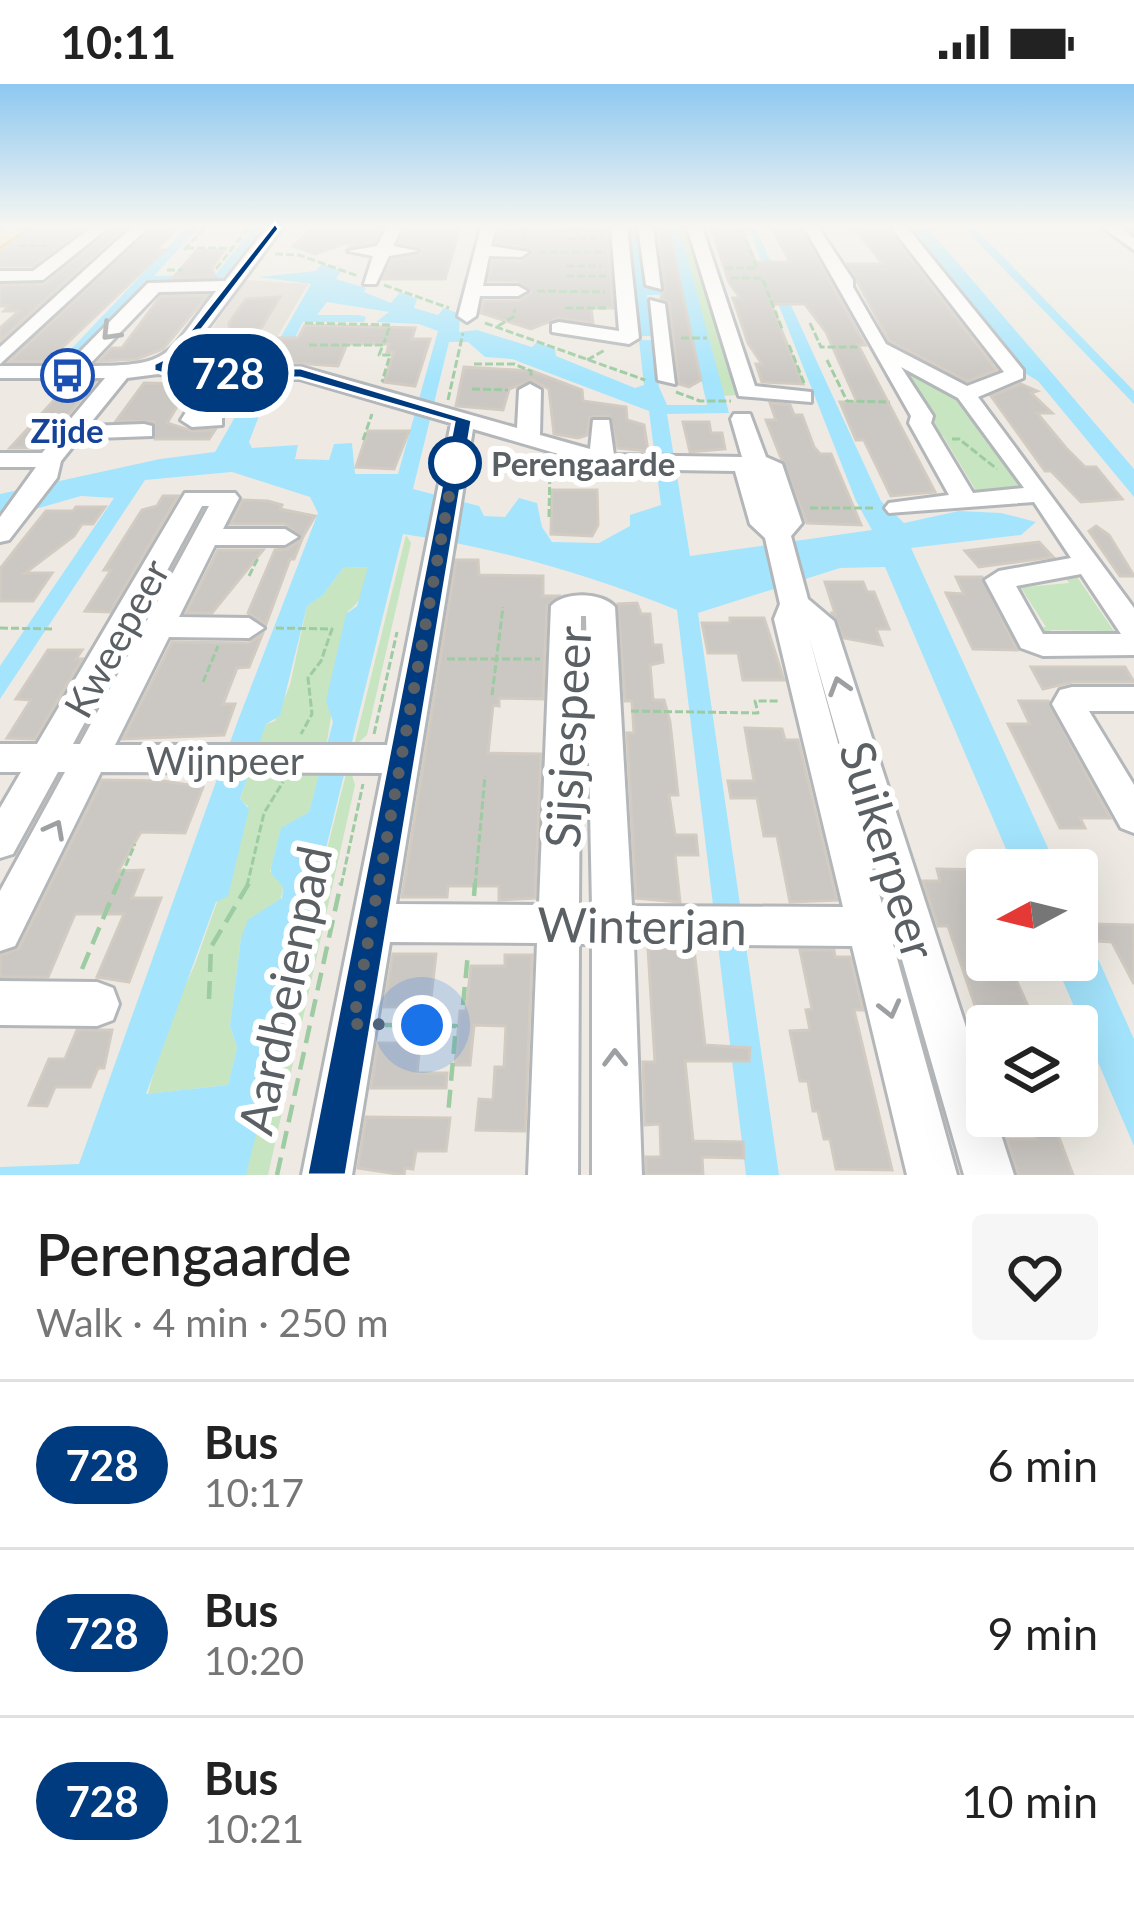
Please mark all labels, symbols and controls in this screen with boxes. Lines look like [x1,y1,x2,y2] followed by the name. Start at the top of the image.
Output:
[60,15,176,69] text: 10:11
[102,318,124,340] one-way arrow
[159,334,297,412] line badge: 728
[39,348,95,404] bus stop icon: Zijde
[191,348,265,398] text: 728
[30,410,104,450] place label: Zijde
[430,438,480,488] marker: Perengaarde
[491,443,675,483] place label: Perengaarde
[54,551,178,725] street label: Kweepeer
[533,624,601,850] street label: Sijsjespeer
[828,676,853,697] one-way arrow
[829,734,949,966] street label: Suikerpeer
[146,737,304,783] street label: Wijnpeer
[41,820,64,841] one-way arrow
[226,841,342,1139] street label: Aardbeienpad
[966,849,1098,981] north arrow
[966,849,1098,1137] map controls
[537,895,747,955] street label: Winterjan
[392,995,452,1055] your location
[875,999,900,1019] one-way arrow
[966,1005,1098,1137] button: layers
[602,1048,628,1066] one-way arrow
[972,1214,1098,1340] button: heart
[36,1220,352,1288] text: Perengaarde
[36,1299,389,1345] text: Walk · 4 min · 250 m
[204,1415,278,1469] text: Bus
[987,1438,1098,1492] text: 6 min
[65,1440,139,1490] text: 728
[204,1469,304,1515] text: 10:17
[204,1583,278,1637] text: Bus
[987,1606,1098,1660] text: 9 min
[65,1608,139,1658] text: 728
[204,1637,304,1683] text: 10:20
[204,1751,278,1805] text: Bus
[961,1774,1098,1828] text: 10 min
[65,1776,139,1826] text: 728
[204,1805,304,1851] text: 10:21

